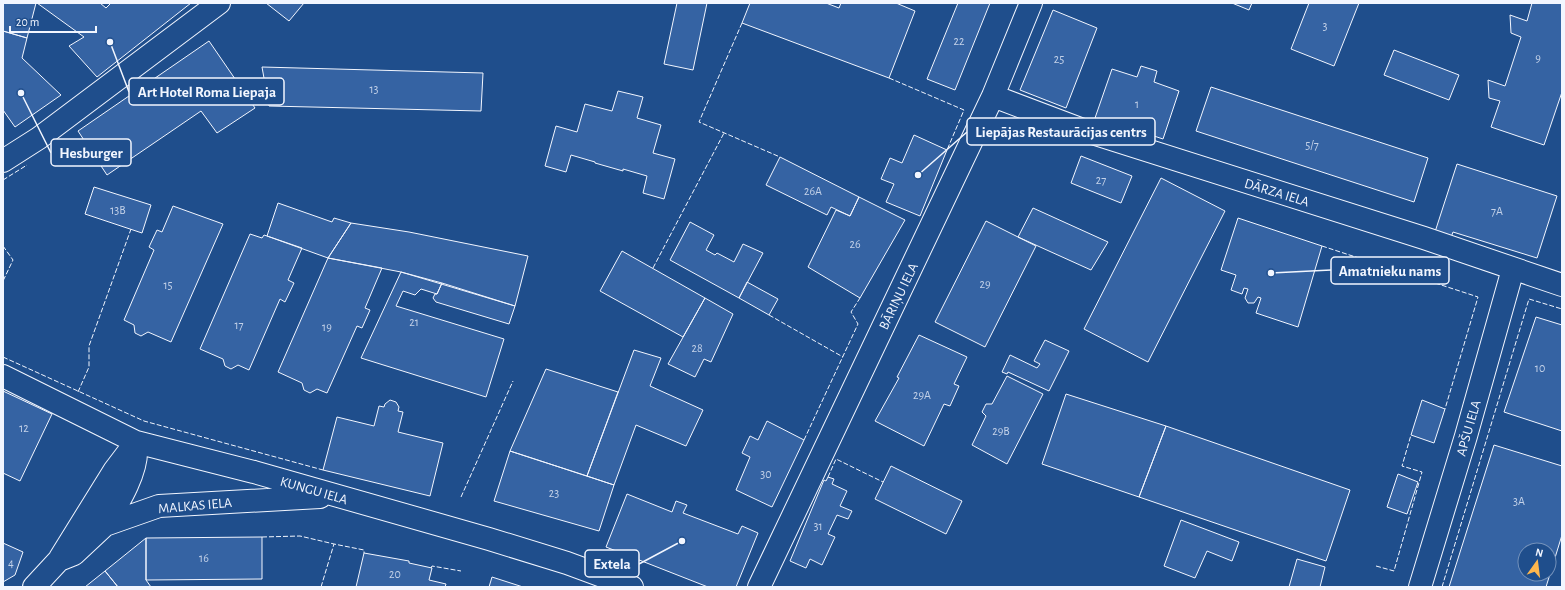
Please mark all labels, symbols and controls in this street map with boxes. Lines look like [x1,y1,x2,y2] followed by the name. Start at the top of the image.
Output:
[10,8,96,34] scale bar
[16,16,39,28] text: 20 m
[1323,20,1328,32] house number: 3
[954,35,965,47] house number: 22
[1535,52,1541,64] house number: 9
[1054,53,1064,65] house number: 25
[129,78,284,105] callout: Art Hotel Roma Liepaja
[369,83,379,95] house number: 13
[138,85,276,100] text: Art Hotel Roma Liepaja
[1135,98,1139,110] house number: 1
[967,118,1155,145] callout: Liepājas Restaurācijas centrs
[975,125,1147,140] text: Liepājas Restaurācijas centrs
[51,139,131,166] callout: Hesburger
[1305,139,1319,151] house number: 5/7
[59,146,124,161] text: Hesburger
[1096,174,1106,186] house number: 27
[1243,176,1311,209] street label: DĀRZA IELA
[804,185,822,197] house number: 26A
[110,204,126,216] house number: 13B
[1491,205,1503,217] house number: 7A
[849,238,861,250] house number: 26
[1331,257,1449,284] callout: Amatnieku nams
[876,260,922,332] street label: BĀRIŅU IELA
[1339,264,1442,279] text: Amatnieku nams
[979,278,991,290] house number: 29
[163,279,173,291] house number: 15
[409,316,419,328] house number: 21
[234,319,244,331] house number: 17
[322,321,332,333] house number: 19
[691,342,703,354] house number: 28
[1535,362,1545,374] house number: 10
[913,389,931,401] house number: 29A
[1452,398,1484,458] street label: APŠU IELA
[19,422,29,434] house number: 12
[992,425,1010,437] house number: 29B
[760,468,772,480] house number: 30
[278,475,349,507] street label: KUNGU IELA
[549,487,559,499] house number: 23
[1513,495,1525,507] house number: 3A
[158,496,233,516] street label: MALKAS IELA
[813,520,823,532] house number: 31
[1517,542,1557,582] north arrow
[1534,547,1544,559] text: N
[585,550,639,577] callout: Extela
[199,552,209,564] house number: 16
[8,557,14,569] house number: 4
[593,557,631,572] text: Extela
[389,568,401,580] house number: 20

